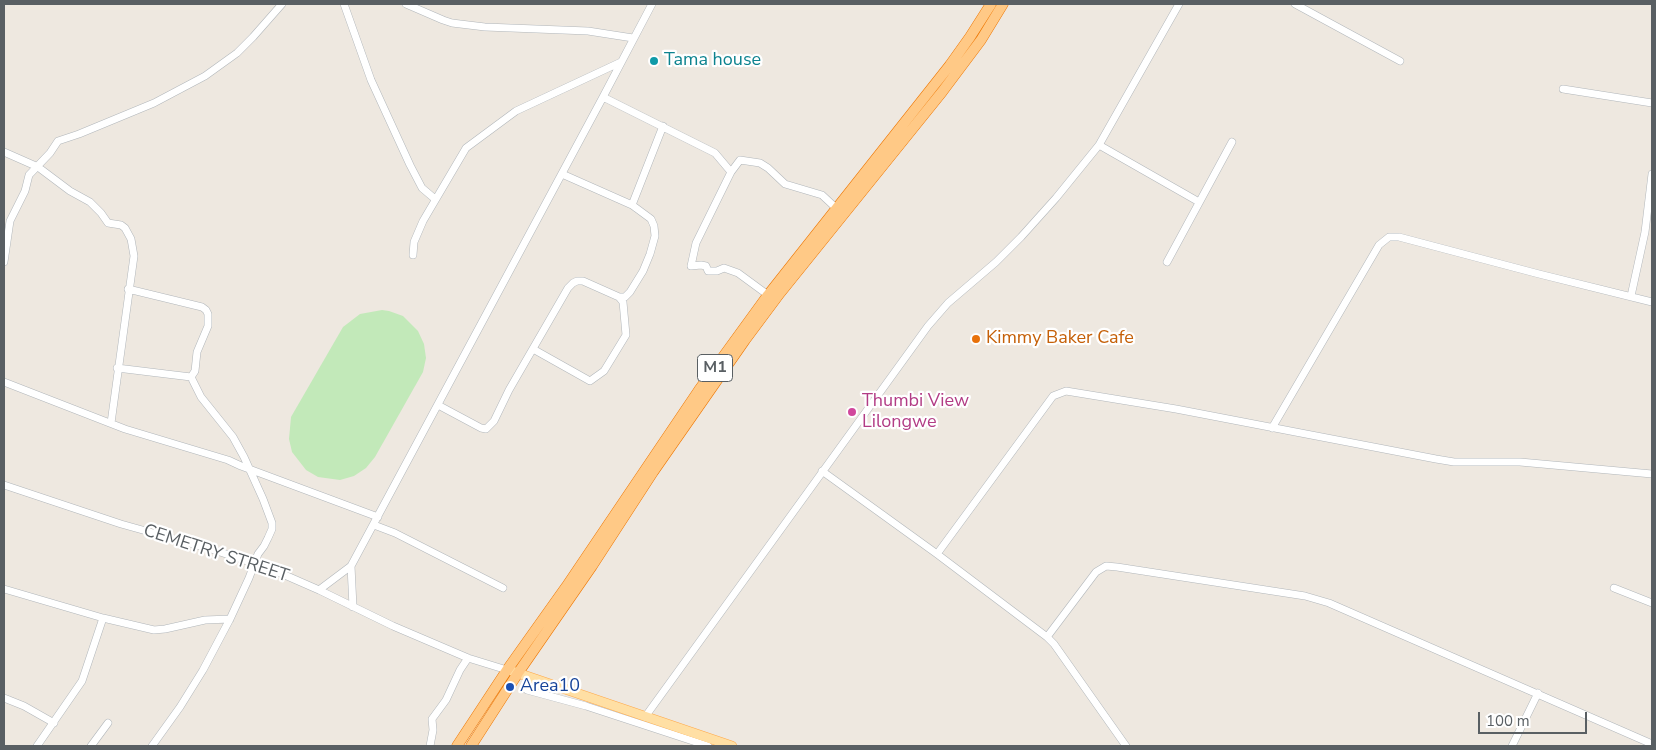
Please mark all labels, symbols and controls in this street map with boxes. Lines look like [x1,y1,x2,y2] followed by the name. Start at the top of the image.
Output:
[664,50,761,72] place label: Tama house
[648,55,660,67] marker: Tama house
[986,328,1134,350] place label: Kimmy Baker Cafe
[970,333,982,345] marker: Kimmy Baker Cafe
[698,354,732,382] road number: M1
[862,391,969,434] place label: Thumbi View Lilongwe
[846,406,858,418] marker: Thumbi View Lilongwe
[141,520,291,588] street label: CEMETRY STREET
[520,676,580,698] place label: Area10
[504,681,516,693] marker: Area10
[1481,702,1590,734] scale bar
[1486,711,1530,731] text: 100 m

